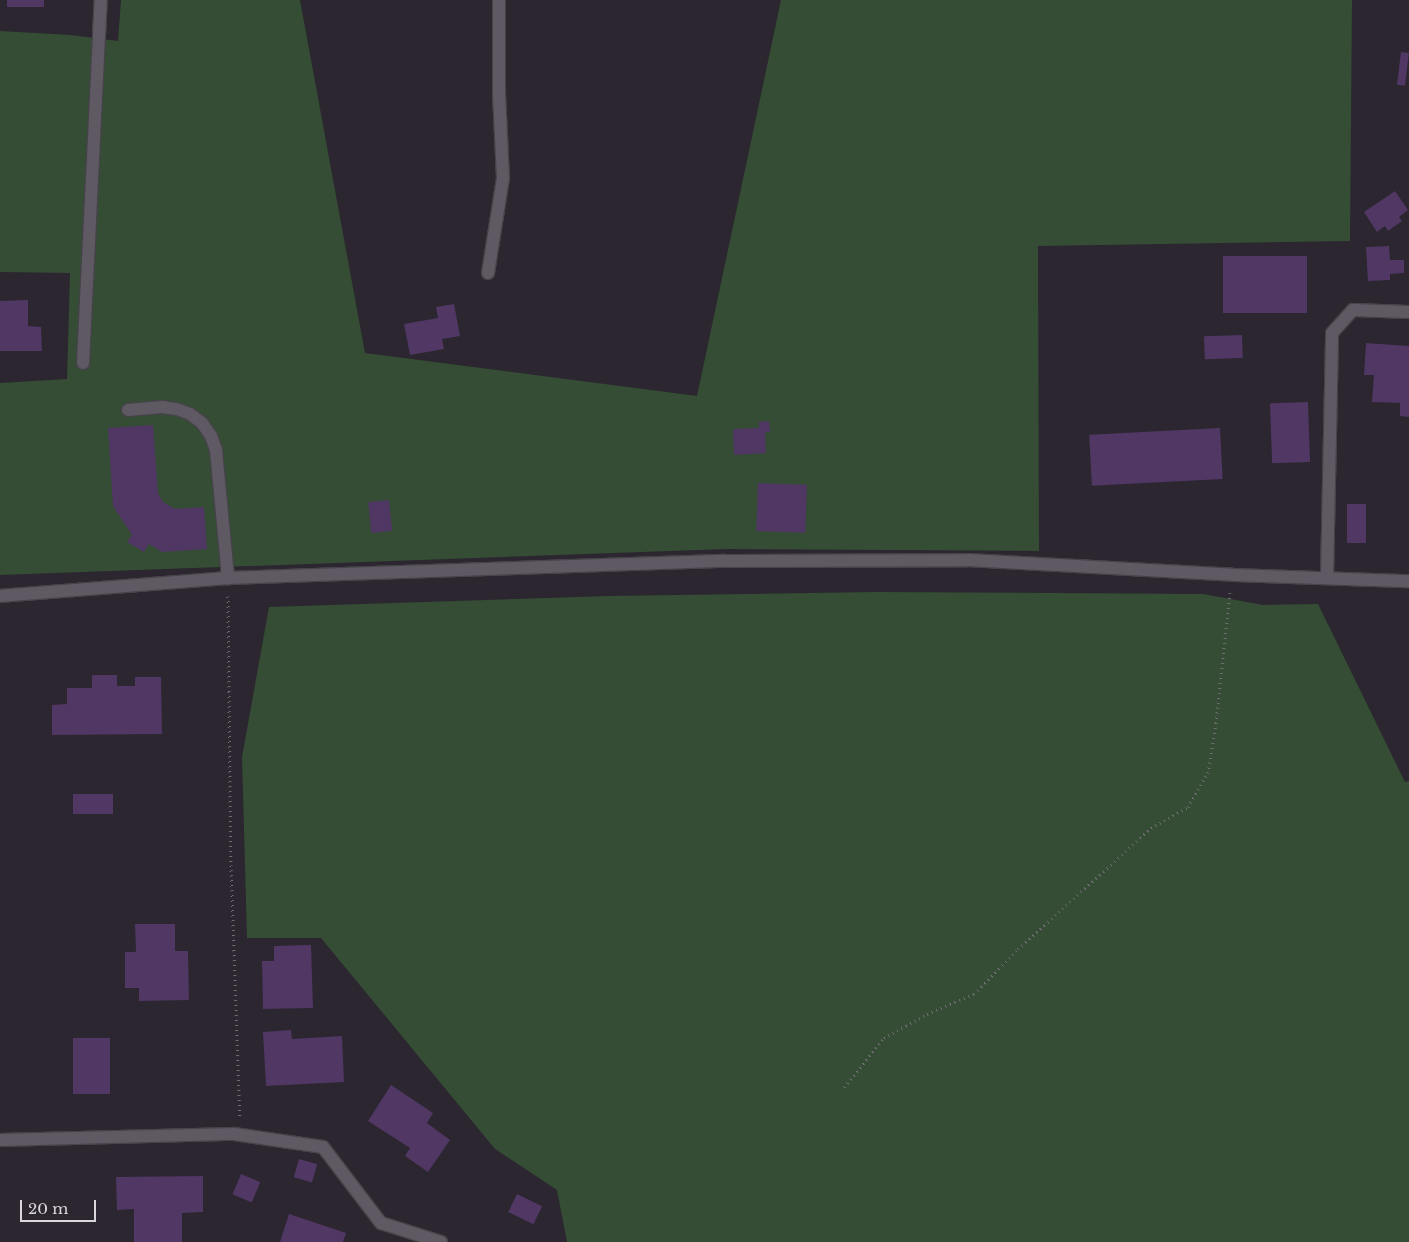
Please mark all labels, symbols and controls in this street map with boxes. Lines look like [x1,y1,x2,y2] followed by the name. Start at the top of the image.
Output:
[22,1190,99,1222] scale bar
[28,1199,68,1218] text: 20 m

